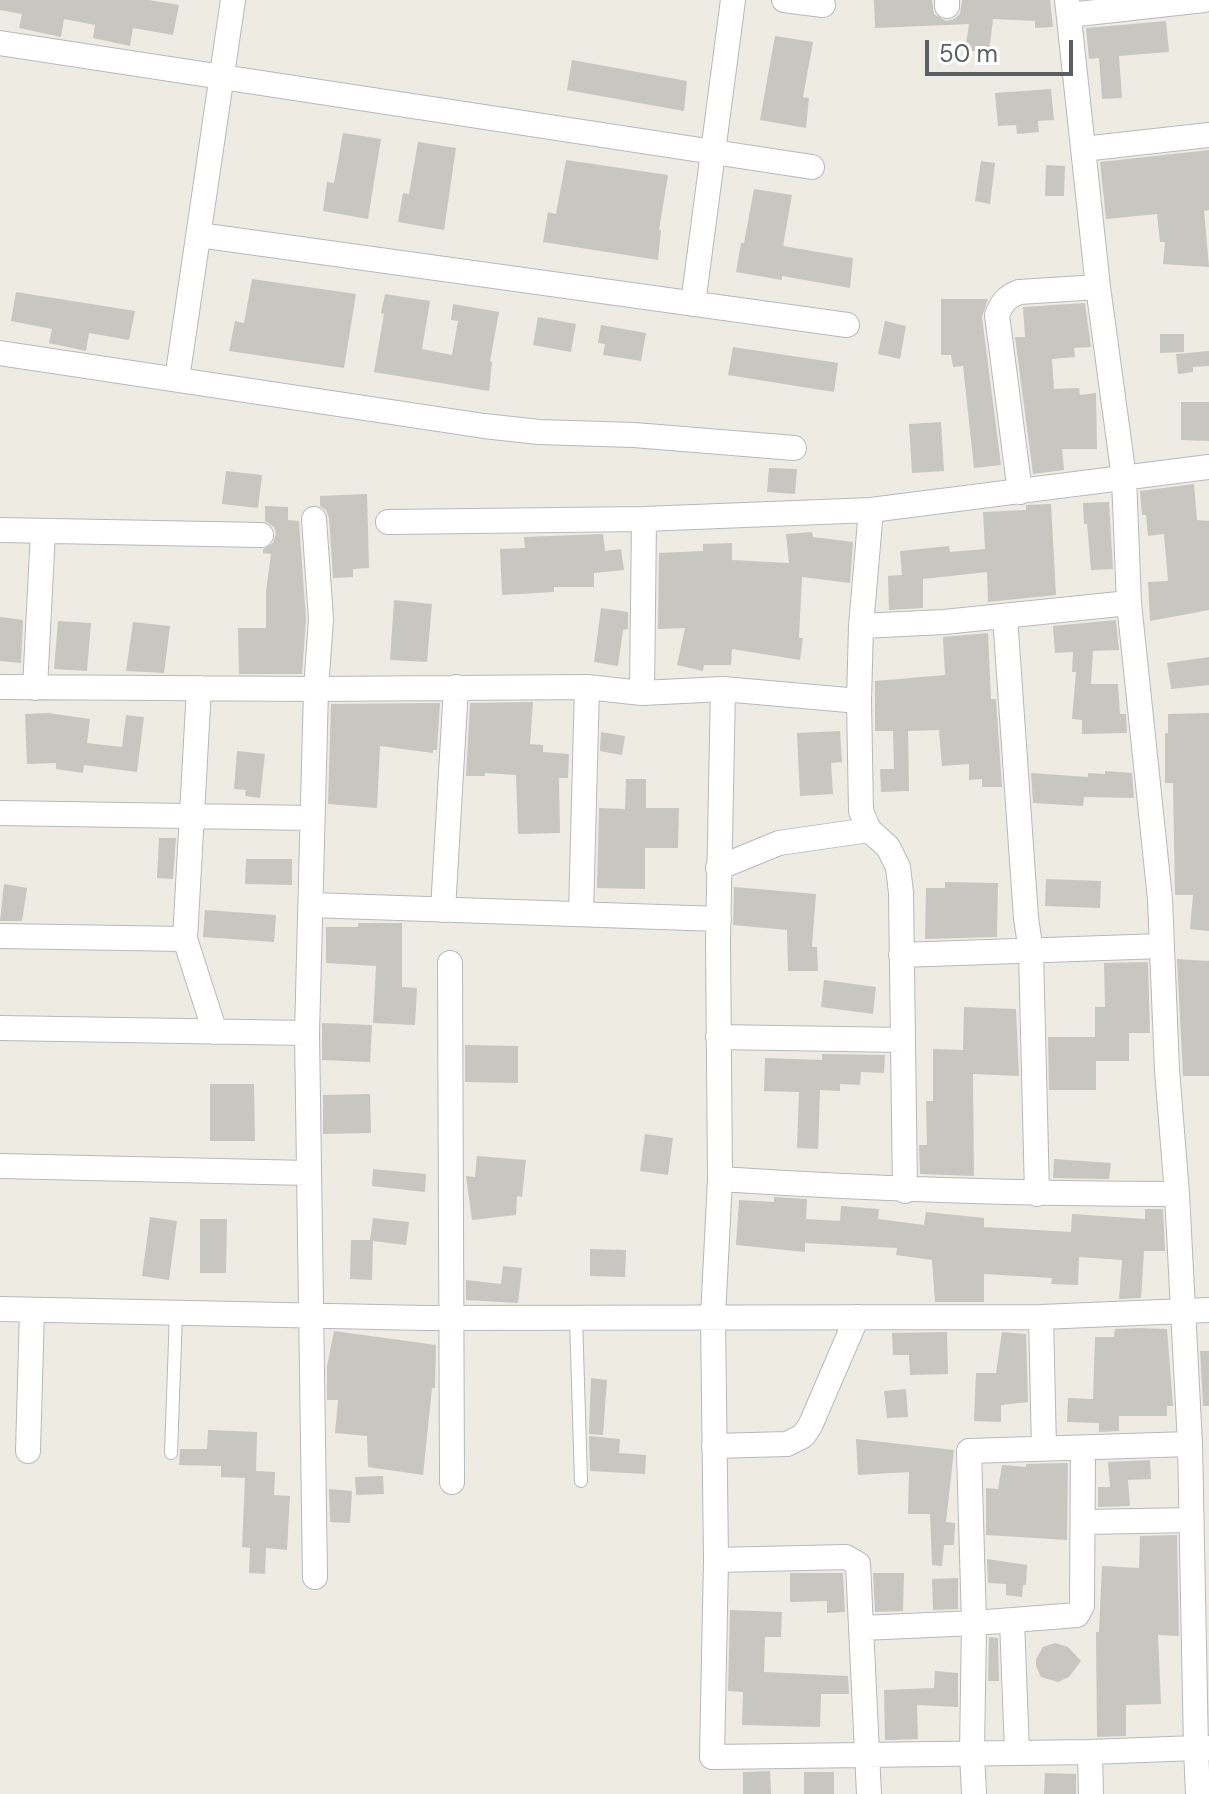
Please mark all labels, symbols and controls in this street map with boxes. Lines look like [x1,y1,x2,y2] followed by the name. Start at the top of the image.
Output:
[929,24,1077,74] scale bar
[939,38,998,69] text: 50 m

